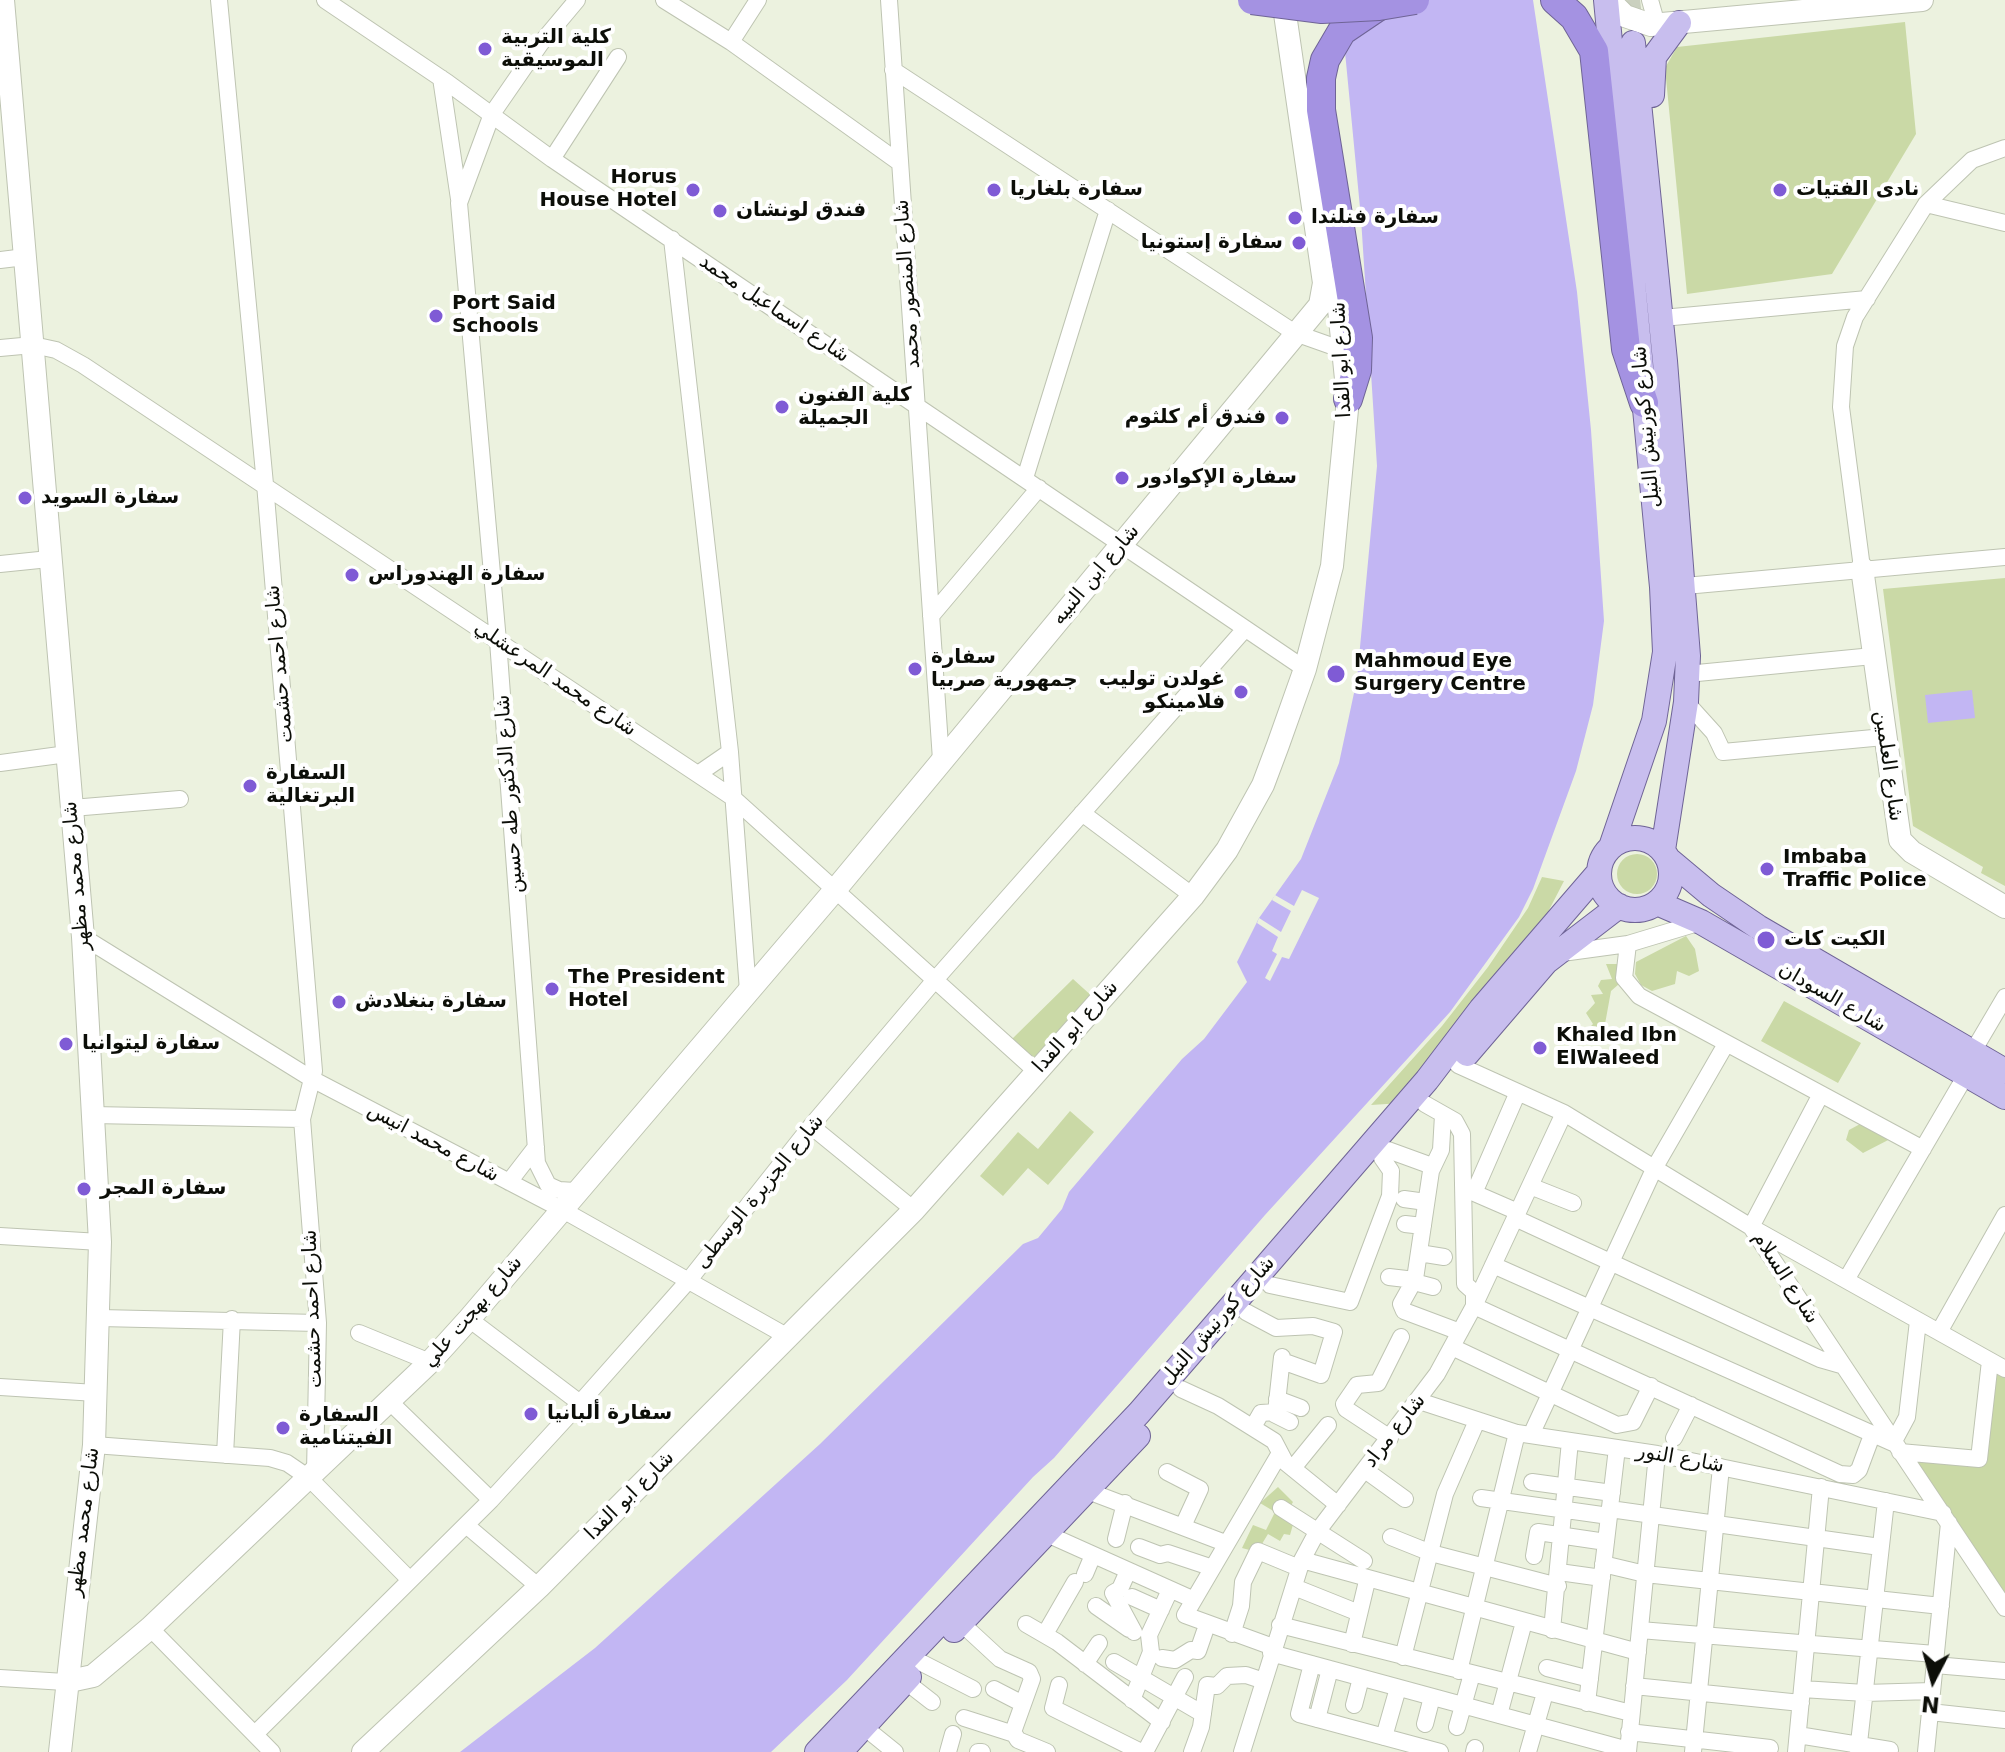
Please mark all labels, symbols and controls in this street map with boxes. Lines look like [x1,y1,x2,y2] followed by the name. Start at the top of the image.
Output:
[501,26,611,73] place label: كلية التربية الموسيقية
[476,40,494,58] marker: كلية التربية الموسيقية
[539,166,677,213] place label: Horus House Hotel
[1010,178,1143,202] place label: سفارة بلغاريا
[1796,178,1919,202] place label: نادى الفتيات
[684,181,702,199] marker: Horus House Hotel
[985,181,1003,199] marker: سفارة بلغاريا
[1771,181,1789,199] marker: نادى الفتيات
[736,199,866,223] place label: فندق لونشان
[890,199,926,369] street label: شارع المنصور محمد
[711,202,729,220] marker: فندق لونشان
[1311,206,1439,230] place label: سفارة فنلندا
[1286,209,1304,227] marker: سفارة فنلندا
[1141,231,1283,255] place label: سفارة إستونيا
[1290,234,1308,252] marker: سفارة إستونيا
[694,250,854,368] street label: شارع اسماعيل محمد
[452,292,556,339] place label: Port Said Schools
[1327,301,1357,419] street label: شارع ابو الفدا
[427,307,445,325] marker: Port Said Schools
[1628,345,1666,509] street label: شارع كورنيش النيل
[798,384,912,431] place label: كلية الفنون الجميلة
[773,398,791,416] marker: كلية الفنون الجميلة
[1125,406,1266,430] place label: فندق أم كلثوم
[1273,409,1291,427] marker: فندق أم كلثوم
[1138,466,1297,490] place label: سفارة الإكوادور
[1113,469,1131,487] marker: سفارة الإكوادور
[41,486,179,510] place label: سفارة السويد
[16,489,34,507] marker: سفارة السويد
[1047,520,1145,630] street label: شارع ابن النبيه
[368,563,546,587] place label: سفارة الهندوراس
[343,566,361,584] marker: سفارة الهندوراس
[261,584,299,744] street label: شارع احمد حشمت
[469,616,641,742] street label: شارع محمد المرعشلي
[931,646,1078,693] place label: سفارة جمهورية صربيا
[1354,650,1526,697] place label: Mahmoud Eye Surgery Centre
[906,660,924,678] marker: سفارة جمهورية صربيا
[1325,663,1347,685] marker: Mahmoud Eye Surgery Centre
[1099,668,1225,715] place label: غولدن توليب فلامينكو
[1232,683,1250,701] marker: غولدن توليب فلامينكو
[491,694,529,894] street label: شارع الدكتور طه حسين
[1868,709,1908,823] street label: شارع العلمين
[266,762,355,809] place label: السفارة البرتغالية
[241,777,259,795] marker: السفارة البرتغالية
[58,800,96,952] street label: شارع محمد مظهر
[1783,846,1926,893] place label: Imbaba Traffic Police
[1758,860,1776,878] marker: Imbaba Traffic Police
[1784,928,1886,952] place label: الکيت کات
[1755,929,1777,951] marker: الکيت کات
[1774,958,1890,1038] street label: شارع السودان
[568,966,725,1013] place label: The President Hotel
[1028,976,1124,1078] street label: شارع ابو الفدا
[543,980,561,998] marker: The President Hotel
[355,990,507,1014] place label: سفارة بنغلادش
[330,993,348,1011] marker: سفارة بنغلادش
[1556,1024,1677,1071] place label: Khaled Ibn ElWaleed
[82,1032,220,1056] place label: سفارة ليتوانيا
[57,1035,75,1053] marker: سفارة ليتوانيا
[1531,1039,1549,1057] marker: Khaled Ibn ElWaleed
[363,1098,503,1188] street label: شارع محمد انيس
[690,1110,830,1274] street label: شارع الجزيرة الوسطى
[100,1177,226,1201] place label: سفارة المجر
[75,1180,93,1198] marker: سفارة المجر
[1746,1228,1824,1328] street label: شارع السلام
[298,1229,328,1389] street label: شارع احمد حشمت
[418,1251,528,1373] street label: شارع بهجت علي
[1156,1252,1280,1390] street label: شارع كورنيش النيل
[1359,1389,1431,1473] street label: شارع مراد
[547,1402,672,1426] place label: سفارة ألبانيا
[299,1404,392,1451] place label: السفارة الفيتنامية
[522,1405,540,1423] marker: سفارة ألبانيا
[274,1419,292,1437] marker: السفارة الفيتنامية
[1634,1440,1726,1478] street label: شارع النور
[63,1446,105,1598] street label: شارع محمد مظهر
[580,1446,680,1546] street label: شارع ابو الفدا
[1893,1640,1973,1720] north arrow
[1920,1691,1941,1718] text: N

